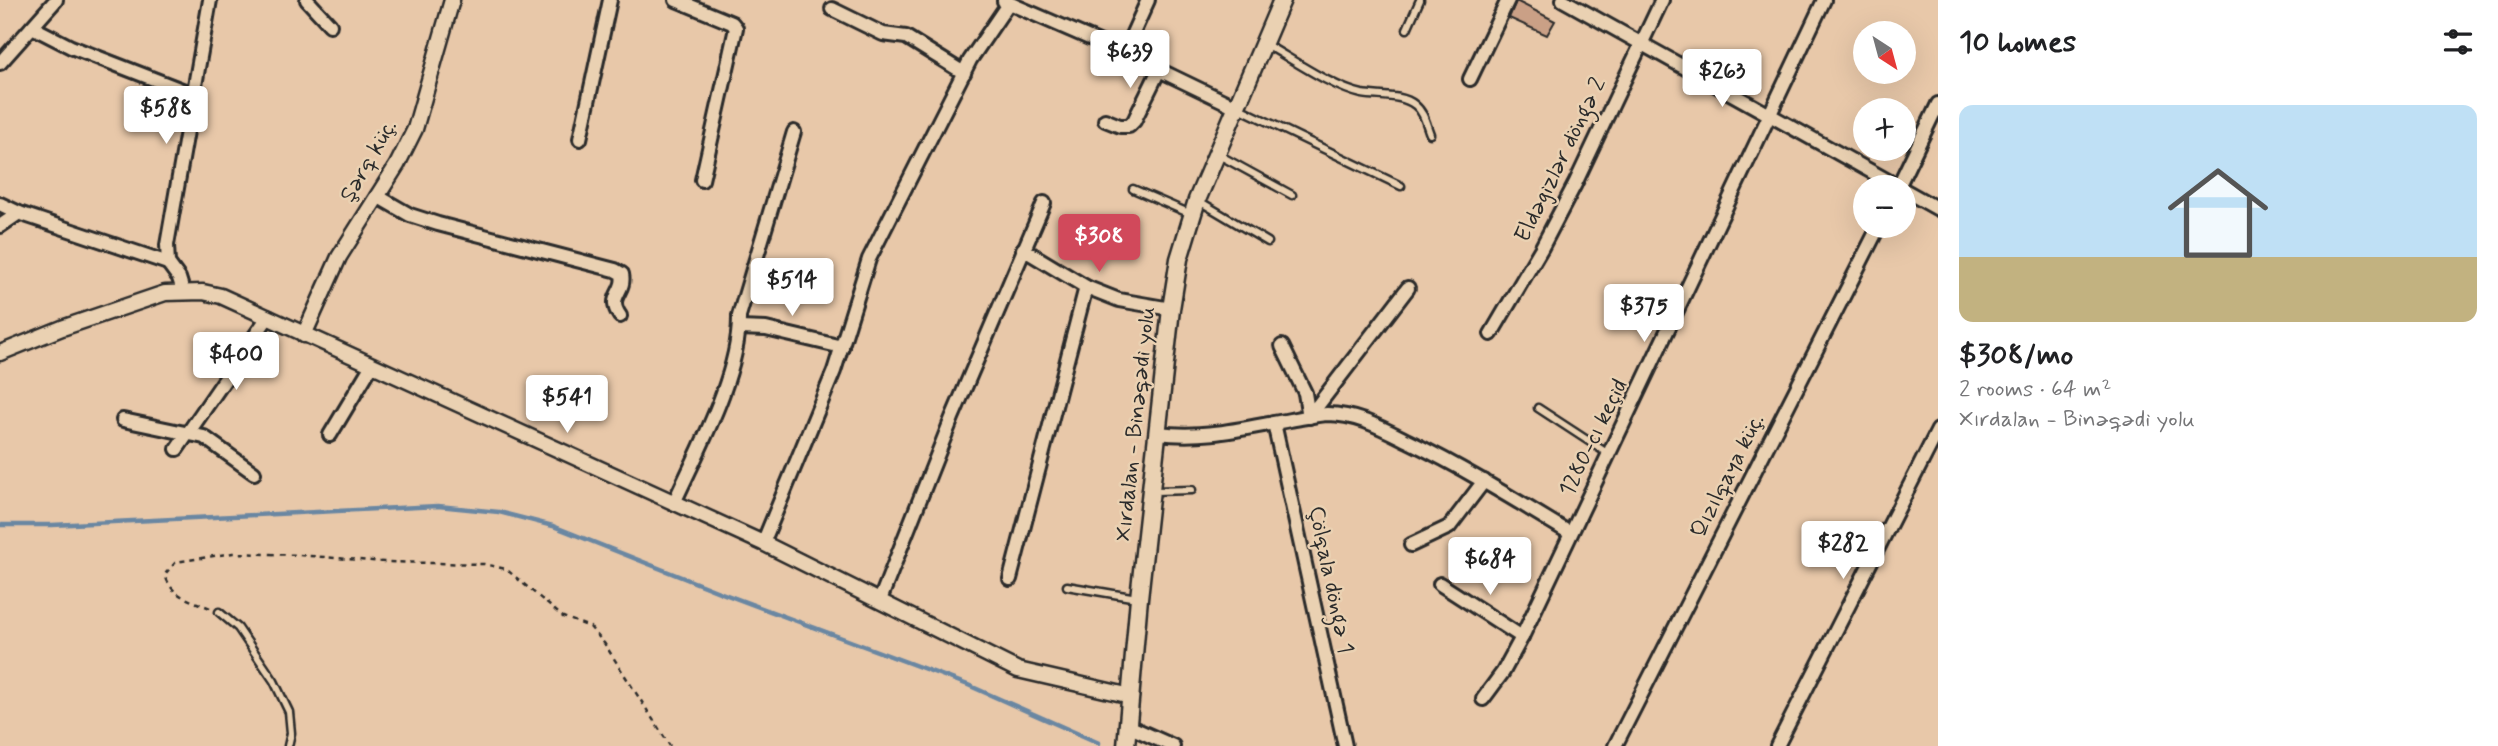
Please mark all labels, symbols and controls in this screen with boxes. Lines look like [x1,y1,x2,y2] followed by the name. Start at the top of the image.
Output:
[1853,21,1916,84] north arrow
[1853,21,1916,238] map controls
[1959,23,2076,62] text: 10 homes
[2439,23,2477,61] icon: filters
[1089,31,1171,90] pin: $639
[1106,38,1154,68] text: $639
[1681,50,1763,109] pin: $263
[1699,57,1745,87] text: $263
[1508,73,1616,248] street label: Eldəgizlər döngə 2
[125,86,207,146] pin: $588
[140,94,192,124] text: $588
[1853,98,1916,161] button: +
[333,114,405,208] street label: Şərq küç.
[2155,150,2281,276] icon: home
[1853,175,1916,238] button: −
[1058,215,1140,274] pin: $308
[1074,222,1124,252] text: $308
[751,258,833,318] pin: $514
[767,266,817,296] text: $514
[1603,284,1685,344] pin: $375
[1620,292,1668,322] text: $375
[1109,305,1163,543] street label: Xırdalan - Binəqədi yolu
[195,332,277,392] pin: $400
[1959,336,2073,375] text: $308/mo
[209,340,263,370] text: $400
[1553,374,1635,502] street label: 1280-cı keçid
[1959,375,2111,405] text: 2 rooms · 64 m²
[526,376,608,435] pin: $541
[542,383,592,413] text: $541
[1959,405,2195,435] text: Xırdalan - Binəqədi yolu
[1684,409,1772,543] street label: Qızılqaya küç.
[1298,504,1360,657] street label: Çölqala döngə 1
[1802,522,1884,581] pin: $282
[1817,529,1869,559] text: $282
[1449,538,1531,597] pin: $684
[1464,545,1516,575] text: $684

